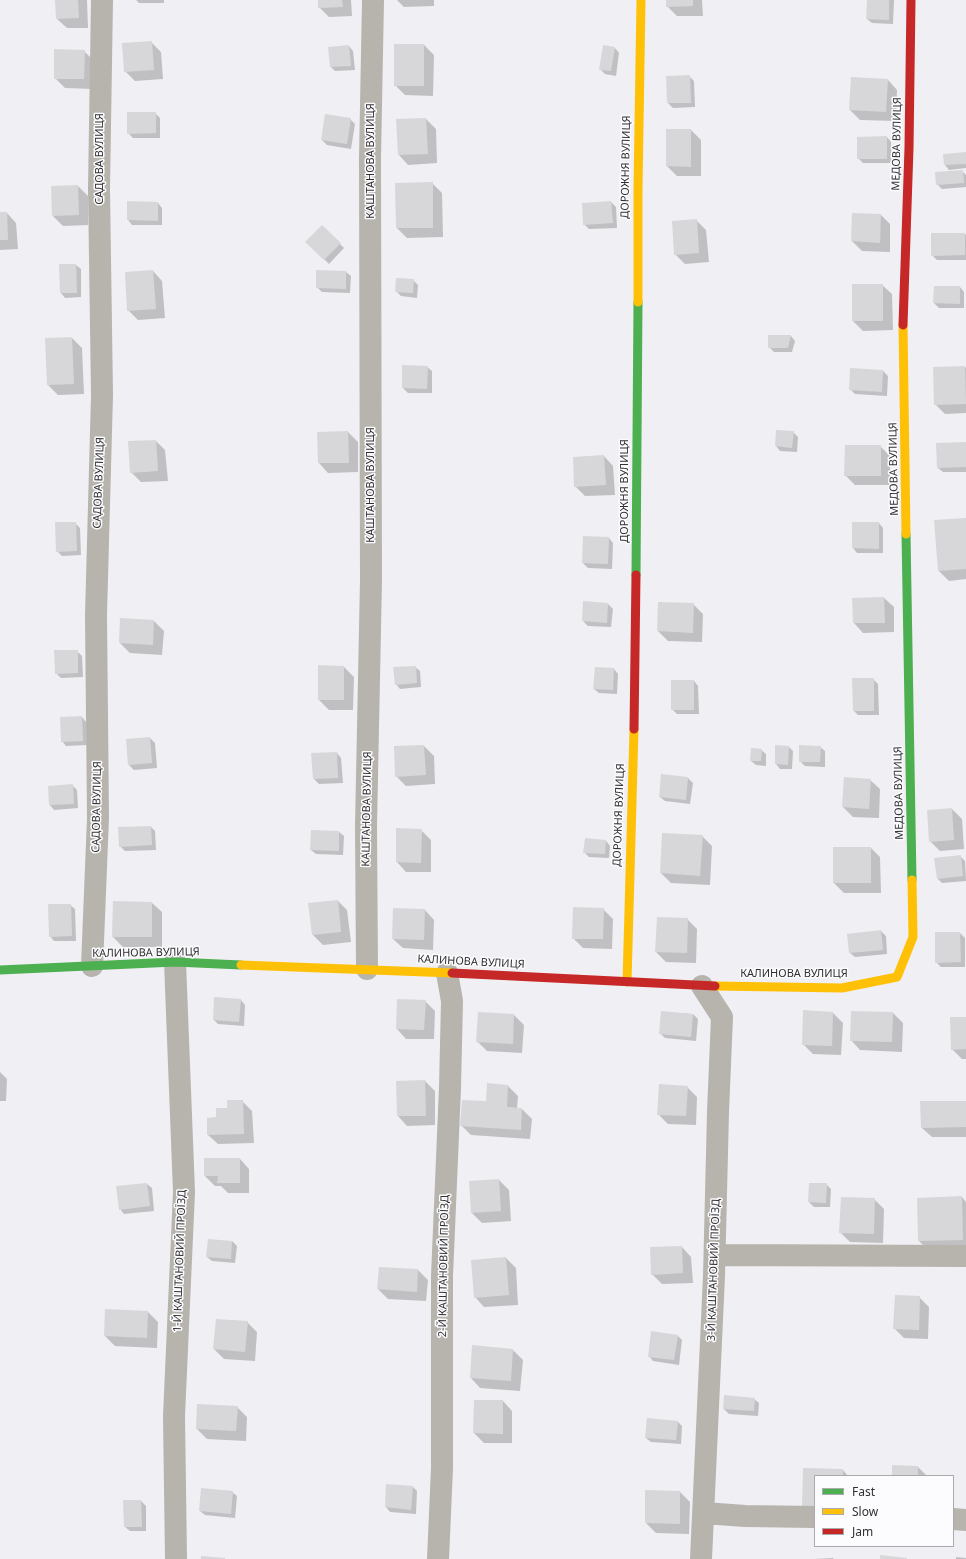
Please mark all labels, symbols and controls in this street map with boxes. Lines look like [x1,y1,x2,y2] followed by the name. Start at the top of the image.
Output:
[890,97,904,191] street label: МЕДОВА ВУЛИЦЯ
[364,103,378,219] street label: КАШТАНОВА ВУЛИЦЯ
[93,113,107,205] street label: САДОВА ВУЛИЦЯ
[618,115,634,219] street label: ДОРОЖНЯ ВУЛИЦЯ
[887,422,901,516] street label: МЕДОВА ВУЛИЦЯ
[364,427,378,543] street label: КАШТАНОВА ВУЛИЦЯ
[91,437,107,529] street label: САДОВА ВУЛИЦЯ
[618,439,632,543] street label: ДОРОЖНЯ ВУЛИЦЯ
[892,746,906,840] street label: МЕДОВА ВУЛИЦЯ
[359,751,375,867] street label: КАШТАНОВА ВУЛИЦЯ
[90,761,104,853] street label: САДОВА ВУЛИЦЯ
[611,763,627,867] street label: ДОРОЖНЯ ВУЛИЦЯ
[92,945,200,961] street label: КАЛИНОВА ВУЛИЦЯ
[417,953,525,971] street label: КАЛИНОВА ВУЛИЦЯ
[740,967,848,981] street label: КАЛИНОВА ВУЛИЦЯ
[171,1190,189,1332] street label: 1-Й КАШТАНОВИЙ ПРОЇЗД
[436,1195,452,1337] street label: 2-Й КАШТАНОВИЙ ПРОЇЗД
[705,1199,723,1341] street label: 3-Й КАШТАНОВИЙ ПРОЇЗД
[814,1475,954,1547] legend
[852,1483,875,1500] text: Fast
[852,1503,878,1520] text: Slow
[852,1523,873,1540] text: Jam

